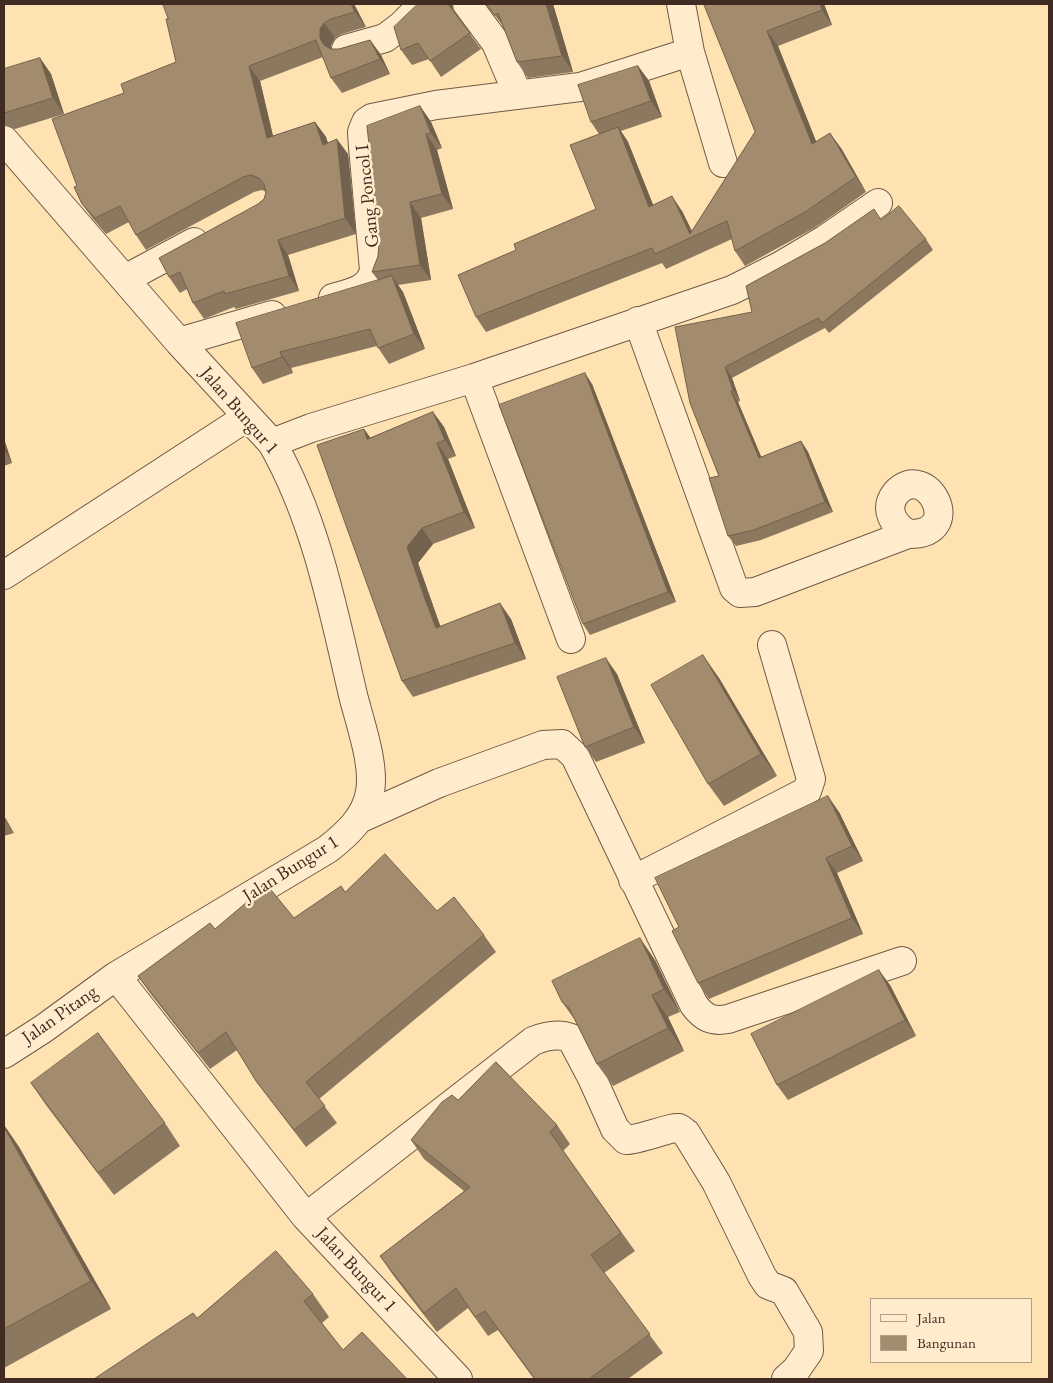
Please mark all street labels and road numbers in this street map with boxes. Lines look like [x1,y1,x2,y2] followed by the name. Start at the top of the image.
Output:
[351,143,385,249] street label: Gang Poncol I
[195,362,283,460] street label: Jalan Bungur 1
[239,831,343,907] street label: Jalan Bungur 1
[18,981,102,1049] street label: Jalan Pitang
[311,1222,401,1318] street label: Jalan Bungur 1

